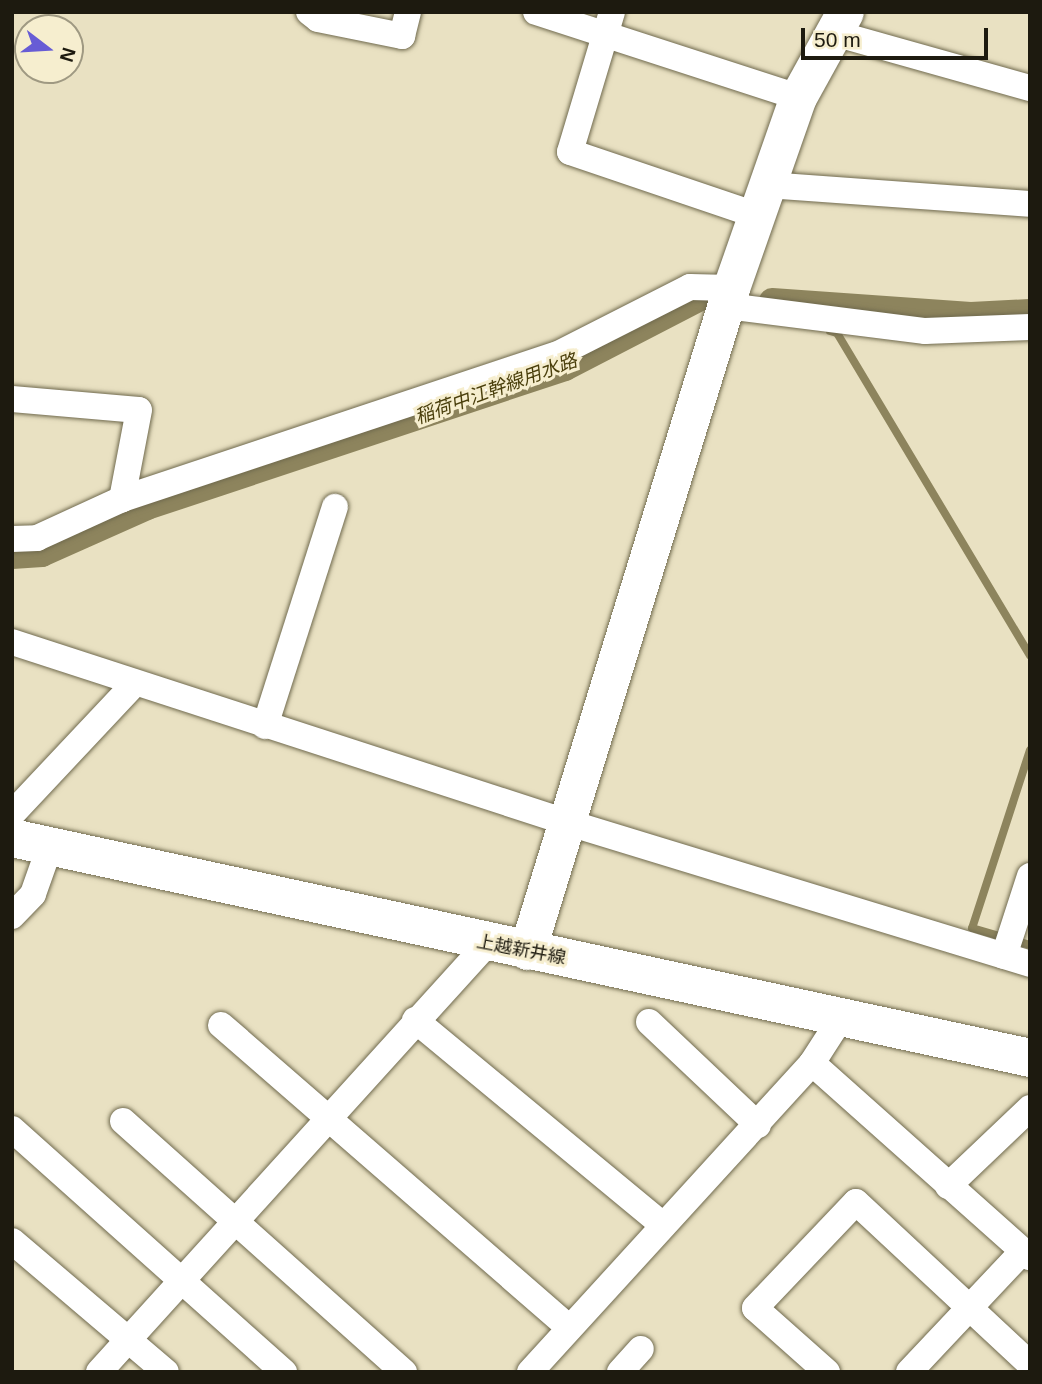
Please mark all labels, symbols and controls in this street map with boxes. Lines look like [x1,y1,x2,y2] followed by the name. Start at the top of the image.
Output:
[14,14,84,84] north arrow
[804,14,991,58] scale bar
[814,28,861,51] text: 50 m
[56,45,80,64] text: N
[412,349,580,429] water label: 稲荷中江幹線用水路
[475,931,567,969] street label: 上越新井線

